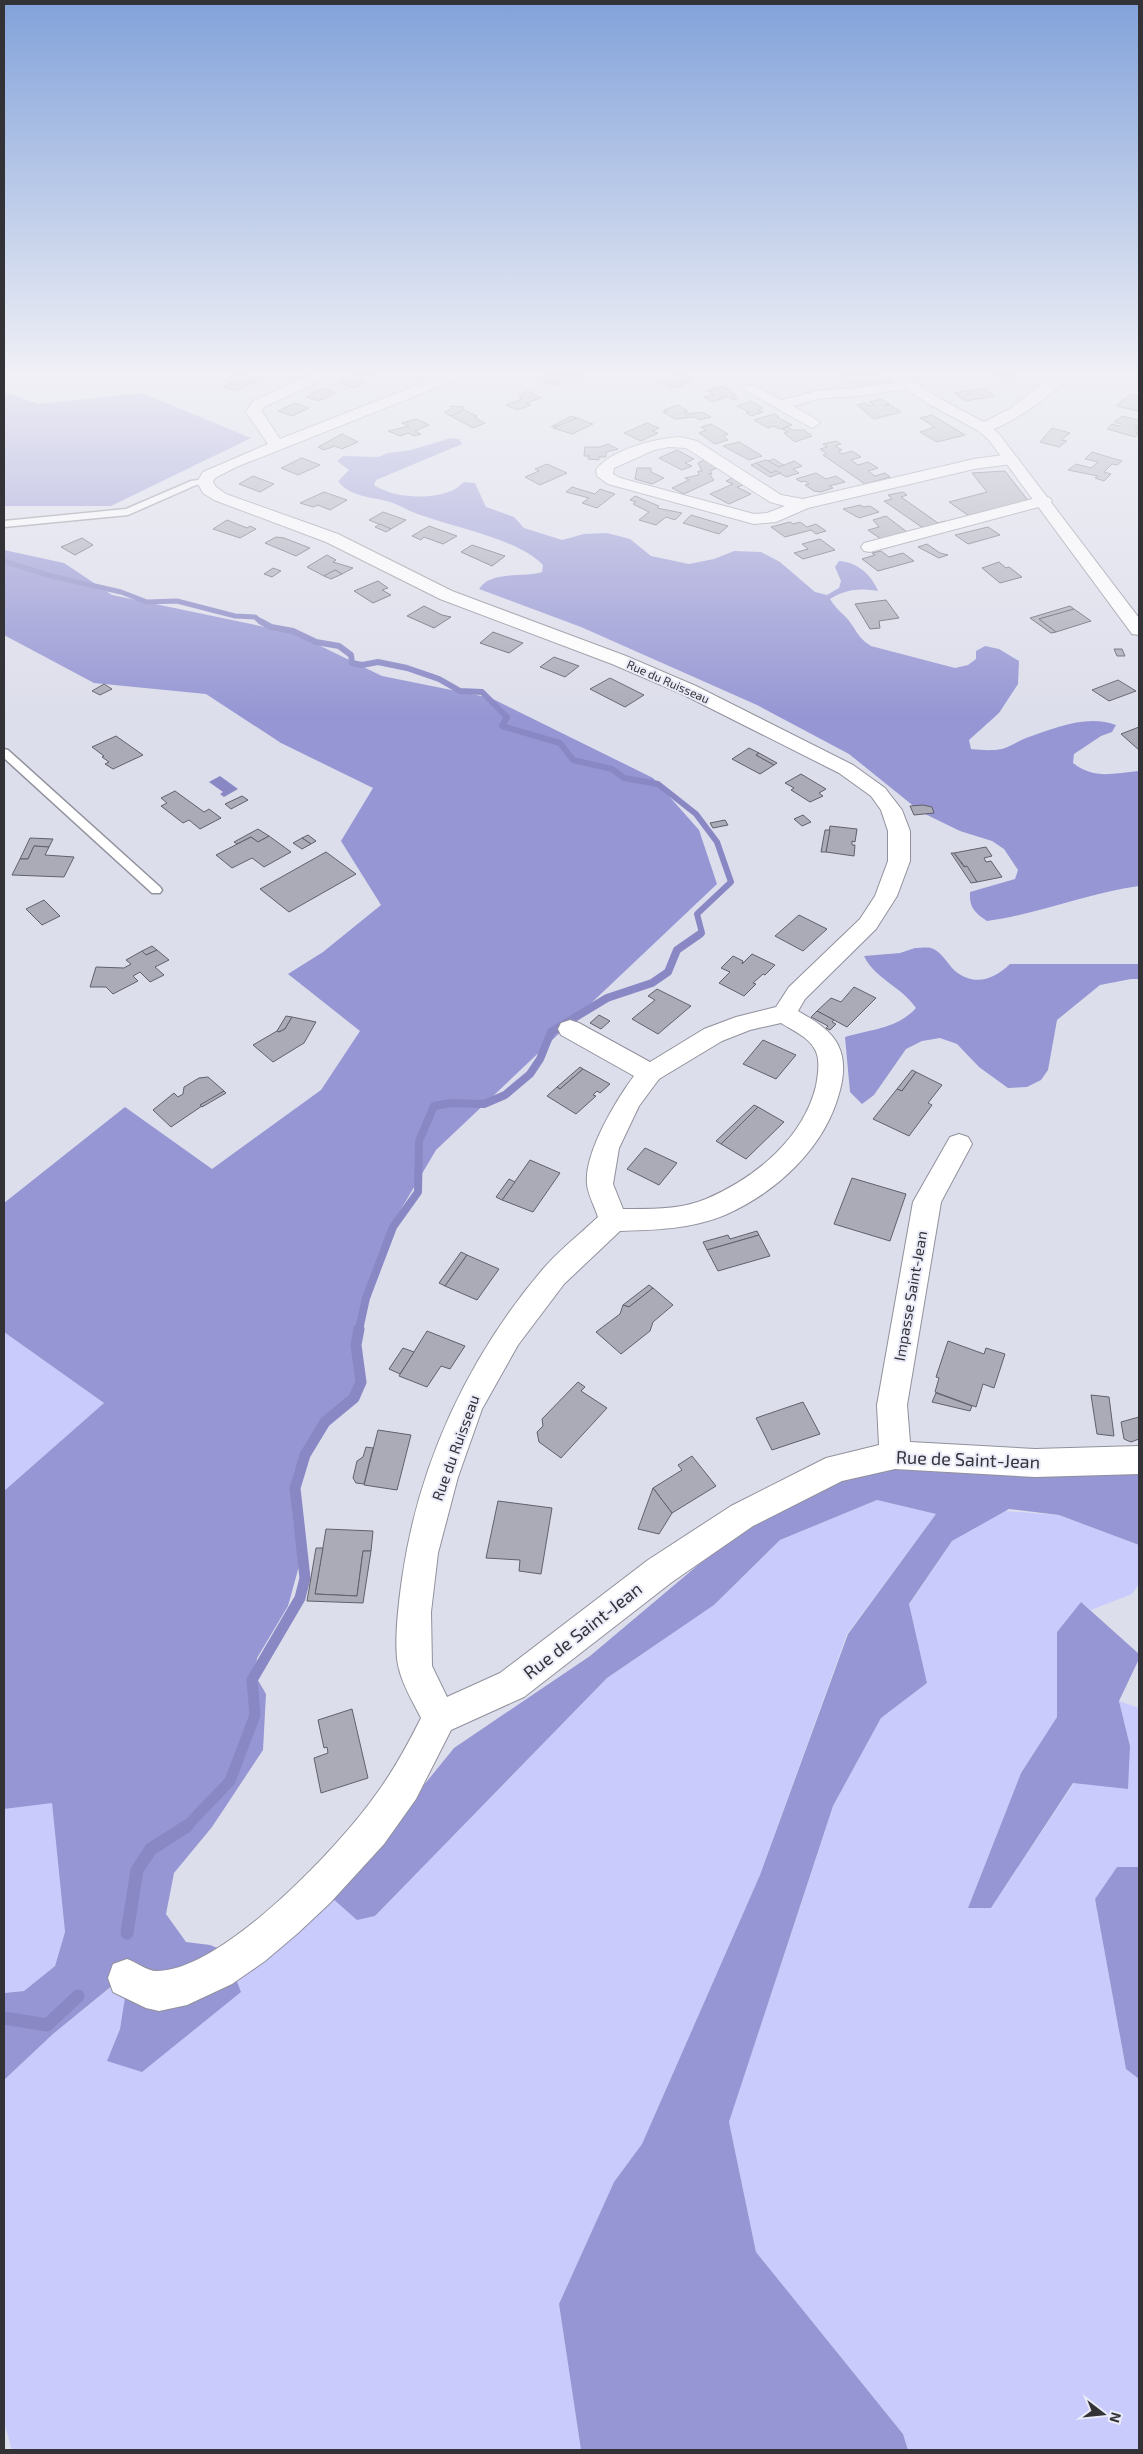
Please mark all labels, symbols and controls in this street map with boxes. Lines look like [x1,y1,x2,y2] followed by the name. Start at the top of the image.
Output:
[625,657,712,706] street label: Rue du Ruisseau
[890,1229,930,1362] street label: Impasse Saint-Jean
[428,1392,483,1503] street label: Rue du Ruisseau
[896,1445,1041,1473] street label: Rue de Saint-Jean
[519,1577,646,1683] street label: Rue de Saint-Jean
[1078,2389,1128,2439] north arrow
[1106,2411,1126,2425] text: N

